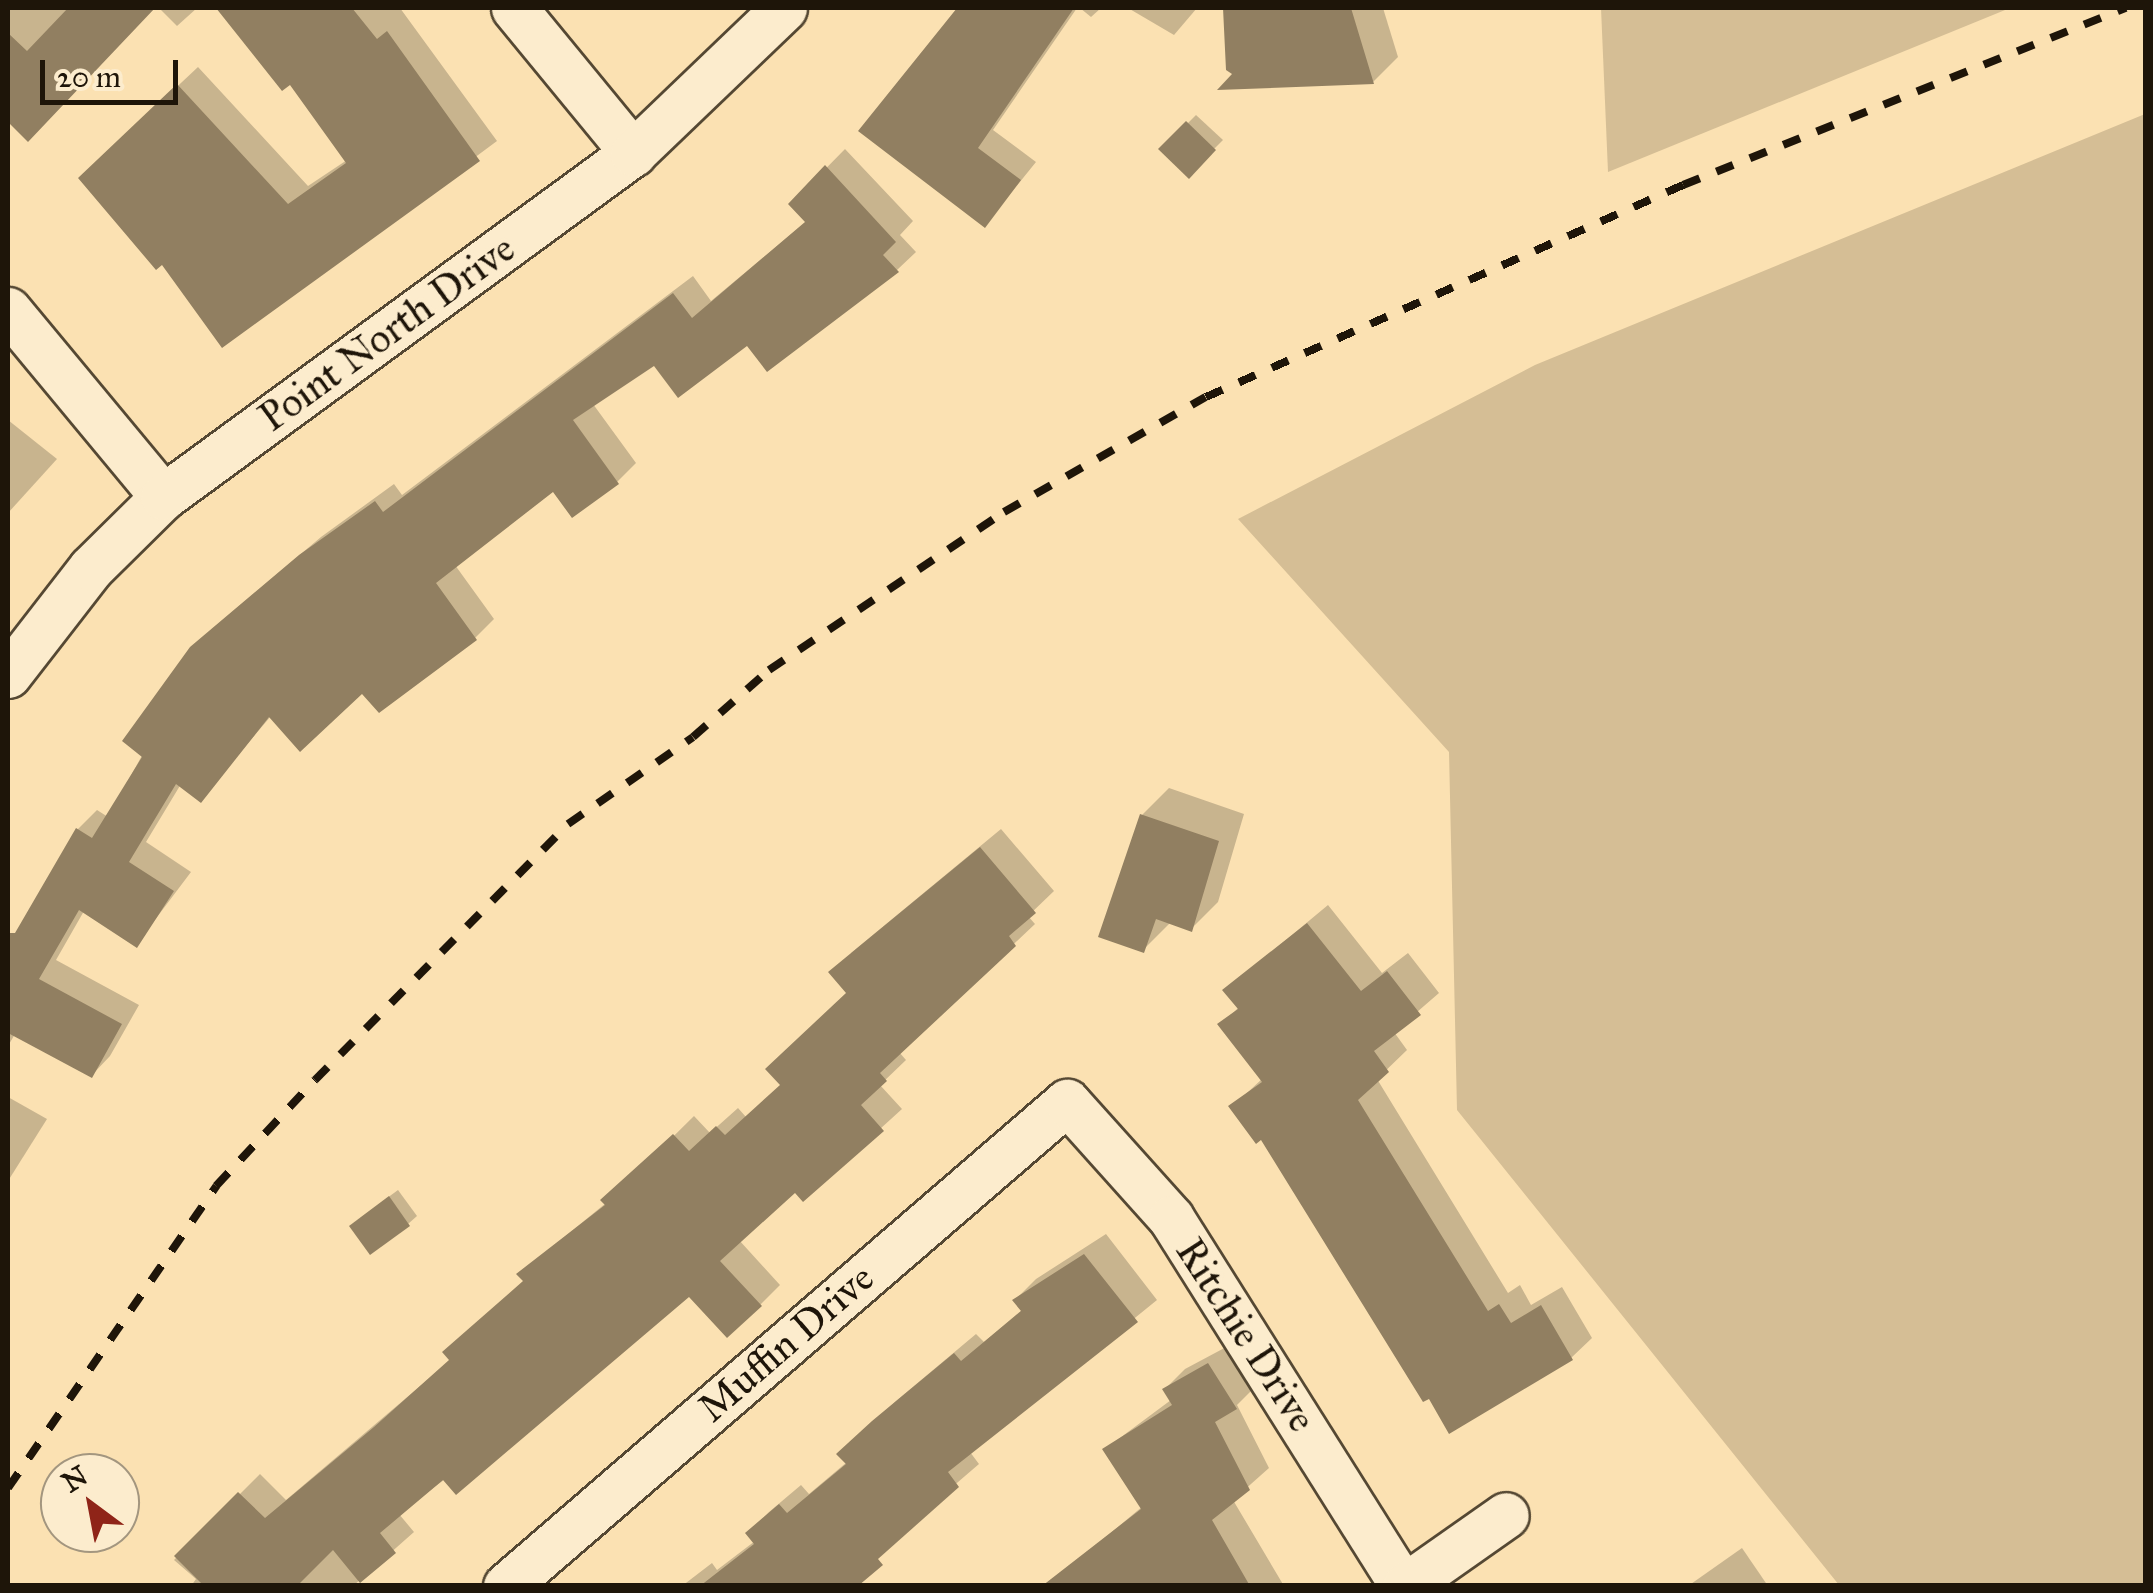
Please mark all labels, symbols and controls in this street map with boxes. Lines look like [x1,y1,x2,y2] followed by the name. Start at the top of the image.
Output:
[45,40,182,102] scale bar
[57,59,121,95] text: 20 m
[250,224,524,442] street label: Point North Drive
[1166,1229,1326,1441] street label: Ritchie Drive
[689,1254,883,1432] street label: Muffin Drive
[40,1453,140,1553] north arrow
[56,1458,94,1500] text: N

